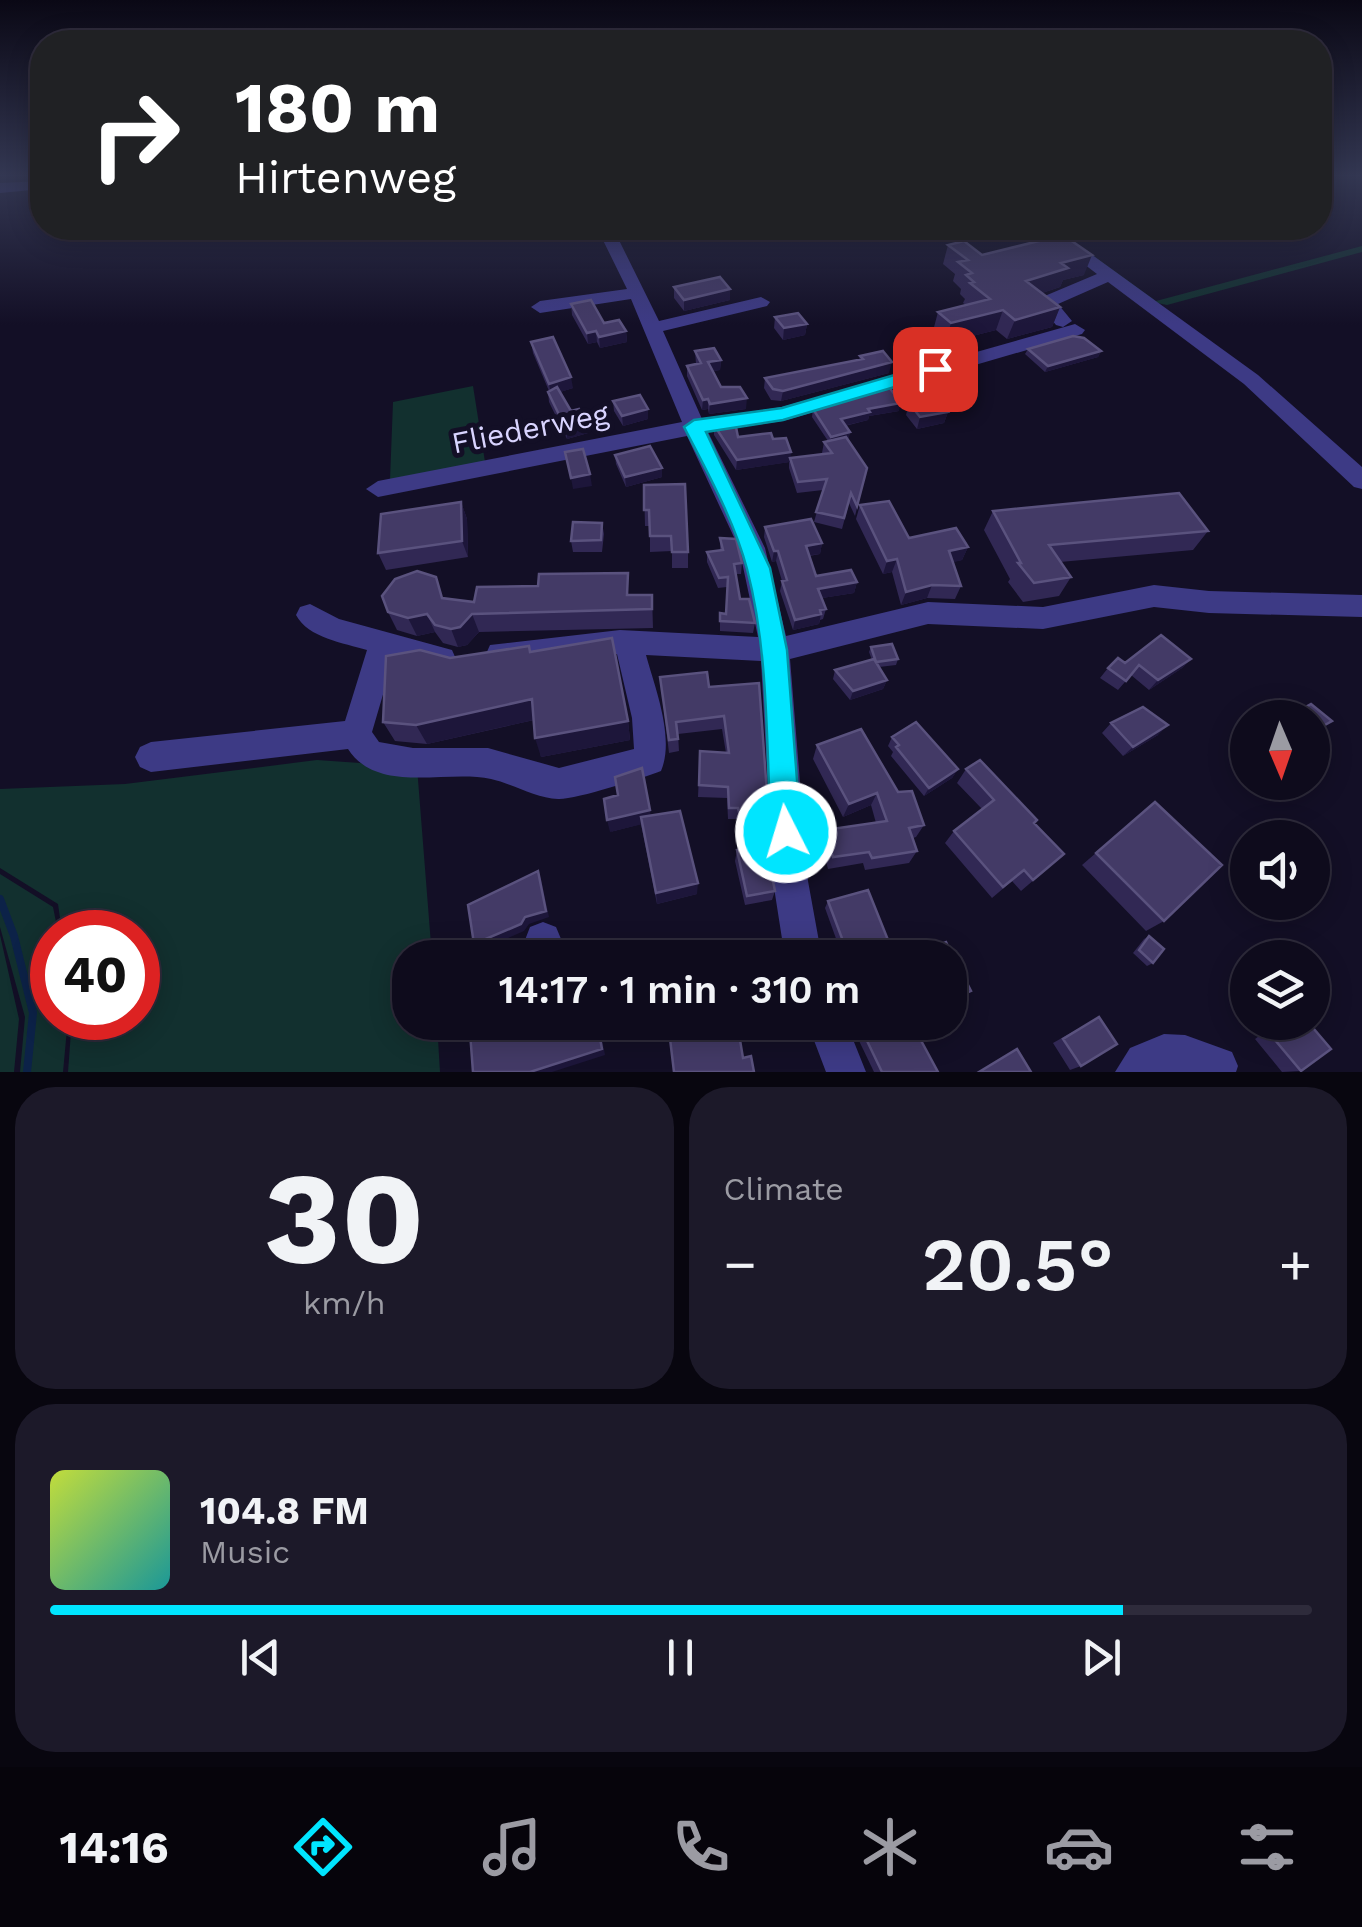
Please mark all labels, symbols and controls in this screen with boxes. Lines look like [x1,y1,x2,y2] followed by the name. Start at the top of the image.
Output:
[235,67,440,149] text: 180 m
[70,70,200,200] icon: right
[235,151,456,204] text: Hirtenweg
[893,327,978,412] pin
[908,342,963,397] icon: arrive
[449,396,611,460] street label: Fliederweg
[1230,700,1330,800] north arrow
[1230,700,1330,1040] map controls
[734,780,838,884] position arrow
[1230,820,1330,920] button: sound
[30,910,160,1040] speed limit sign: 40
[1230,940,1330,1040] button: layers
[499,968,860,1012] text: 14:17 · 1 min · 310 m
[264,1142,425,1295] text: 30
[724,1170,844,1208] text: Climate
[922,1220,1114,1308] text: 20.5°
[724,1232,757,1296] text: −
[1279,1232,1312,1296] text: +
[303,1284,385,1322] text: km/h
[200,1489,369,1533] text: 104.8 FM
[200,1533,290,1571] text: Music
[233,1630,288,1685] icon: previous
[653,1630,708,1685] icon: pause
[1074,1630,1129,1685] icon: next
[288,1812,358,1882] icon: directions
[477,1812,547,1882] icon: music
[666,1812,736,1882] icon: phone
[855,1812,925,1882] icon: climate
[1044,1812,1114,1882] icon: car
[1232,1812,1302,1882] icon: filters
[59,1821,169,1874] text: 14:16

